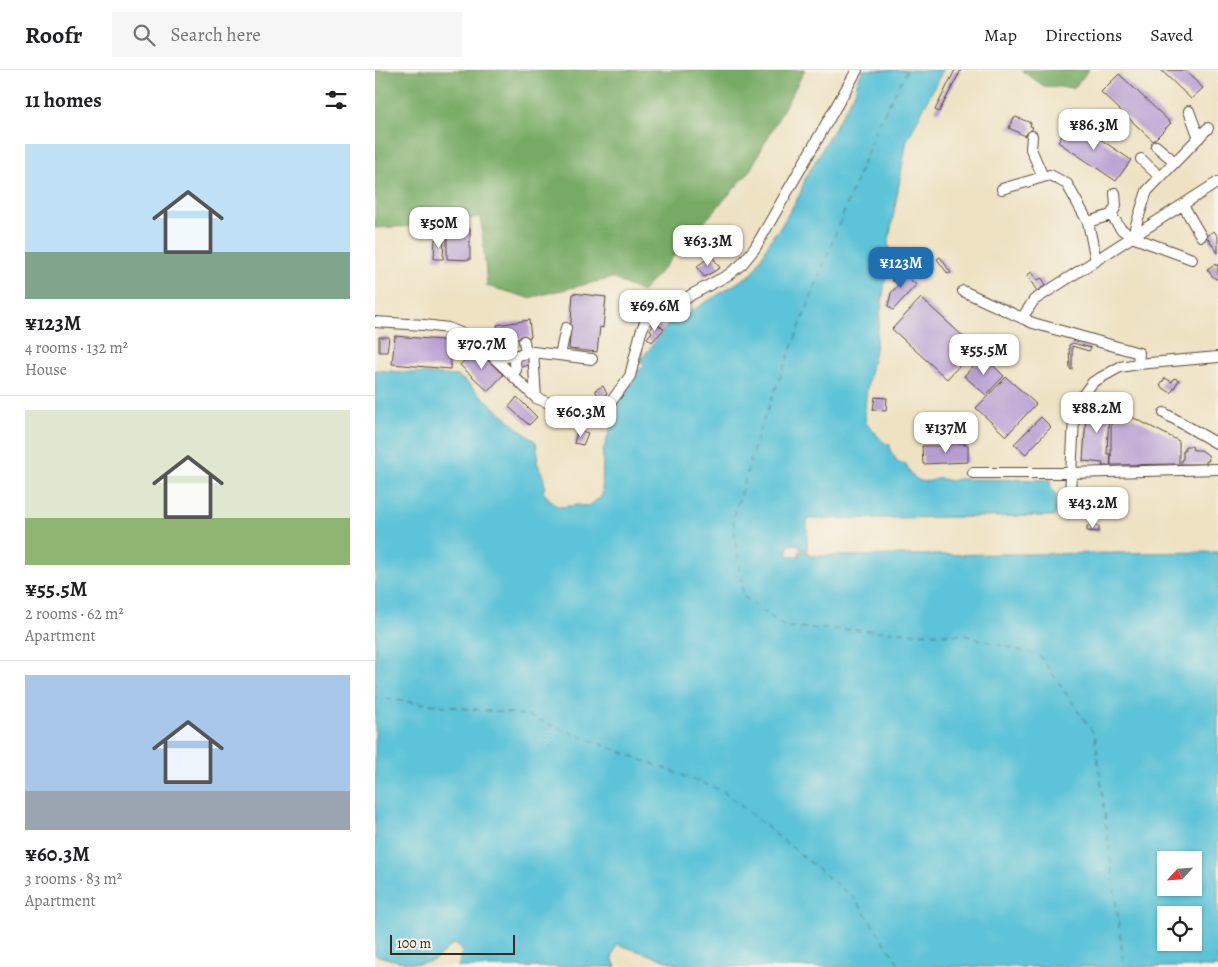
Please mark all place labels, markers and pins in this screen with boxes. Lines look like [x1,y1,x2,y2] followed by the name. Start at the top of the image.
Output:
[1053,108,1135,151] pin: ¥86.3M
[409,206,469,249] pin: ¥50M
[667,224,749,267] pin: ¥63.3M
[866,246,936,289] pin: ¥123M
[614,290,696,332] pin: ¥69.6M
[441,328,523,370] pin: ¥70.7M
[943,334,1025,376] pin: ¥55.5M
[1056,392,1138,434] pin: ¥88.2M
[540,396,622,438] pin: ¥60.3M
[911,412,981,454] pin: ¥137M
[1052,486,1134,529] pin: ¥43.2M

